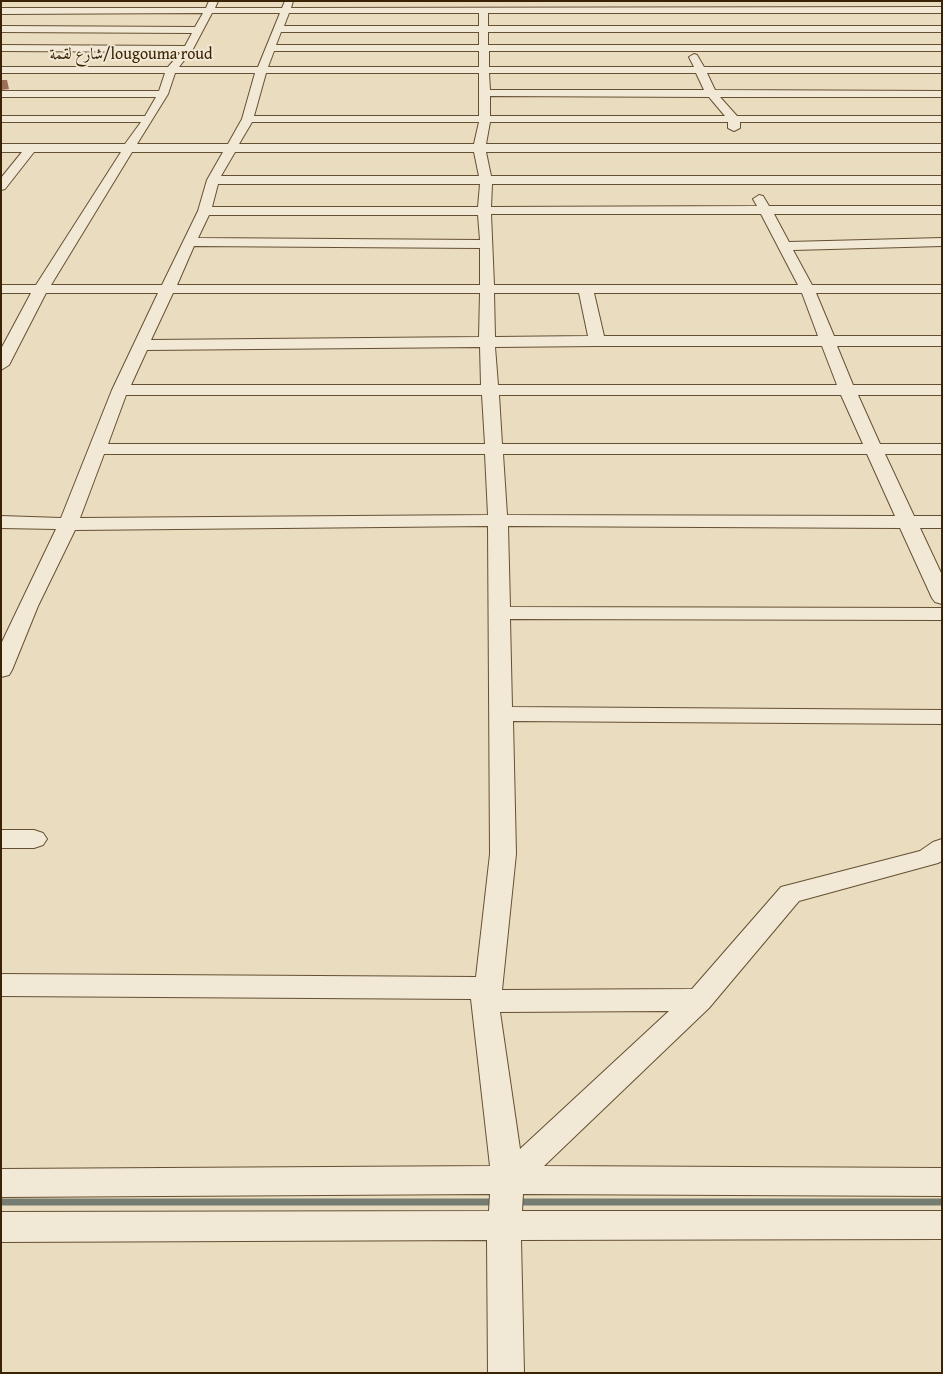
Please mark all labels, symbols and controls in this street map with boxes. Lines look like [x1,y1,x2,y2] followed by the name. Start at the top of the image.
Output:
[49,45,213,65] street label: شارع لقمة/lougouma roud

